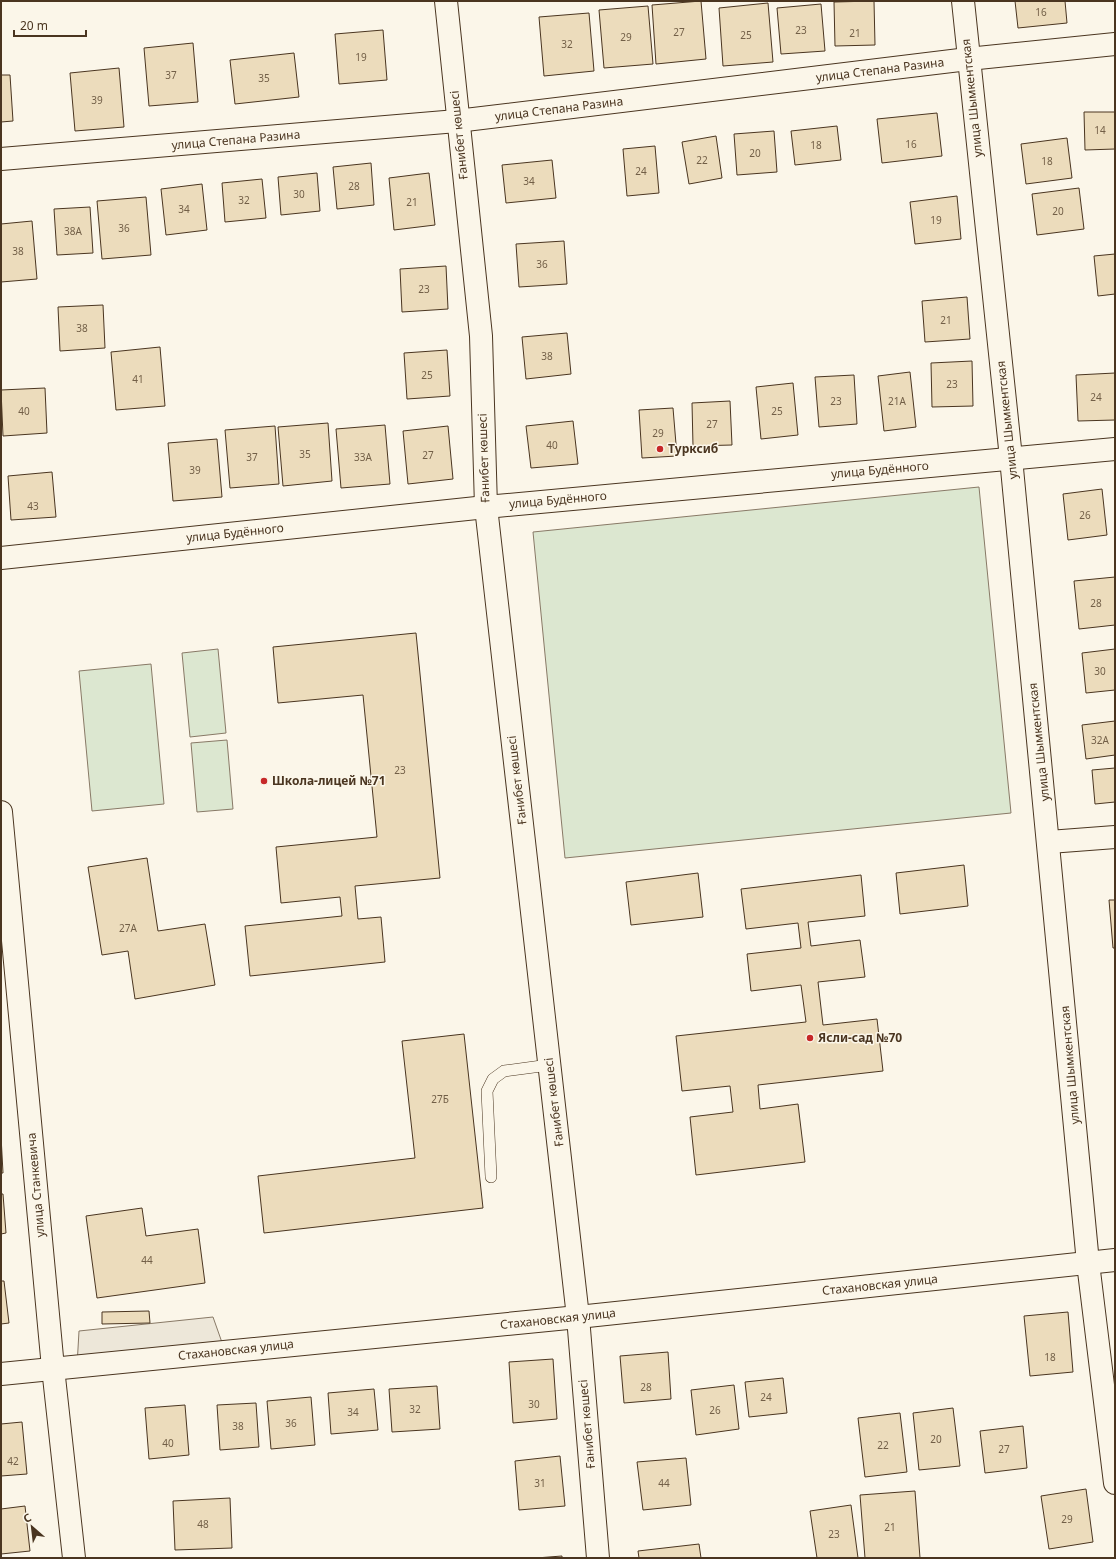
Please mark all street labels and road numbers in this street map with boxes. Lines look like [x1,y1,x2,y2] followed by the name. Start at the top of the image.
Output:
[957,38,986,158] street label: улица Шымкентская
[815,53,945,86] street label: улица Степана Разина
[445,90,472,180] street label: Ғанибет көшесі
[494,92,624,125] street label: улица Степана Разина
[171,125,301,154] street label: улица Степана Разина
[992,360,1021,480] street label: улица Шымкентская
[473,413,494,503] street label: Ғанибет көшесі
[830,457,929,482] street label: улица Будённого
[508,487,607,512] street label: улица Будённого
[185,519,285,546] street label: улица Будённого
[1024,682,1053,802] street label: улица Шымкентская
[503,735,530,826] street label: Ғанибет көшесі
[1056,1005,1083,1125] street label: улица Шымкентская
[540,1057,567,1148] street label: Ғанибет көшесі
[22,1132,49,1238] street label: улица Станкевича
[821,1270,939,1299] street label: Стахановская улица
[499,1304,617,1333] street label: Стахановская улица
[177,1335,295,1364] street label: Стахановская улица
[574,1379,599,1469] street label: Ғанибет көшесі

